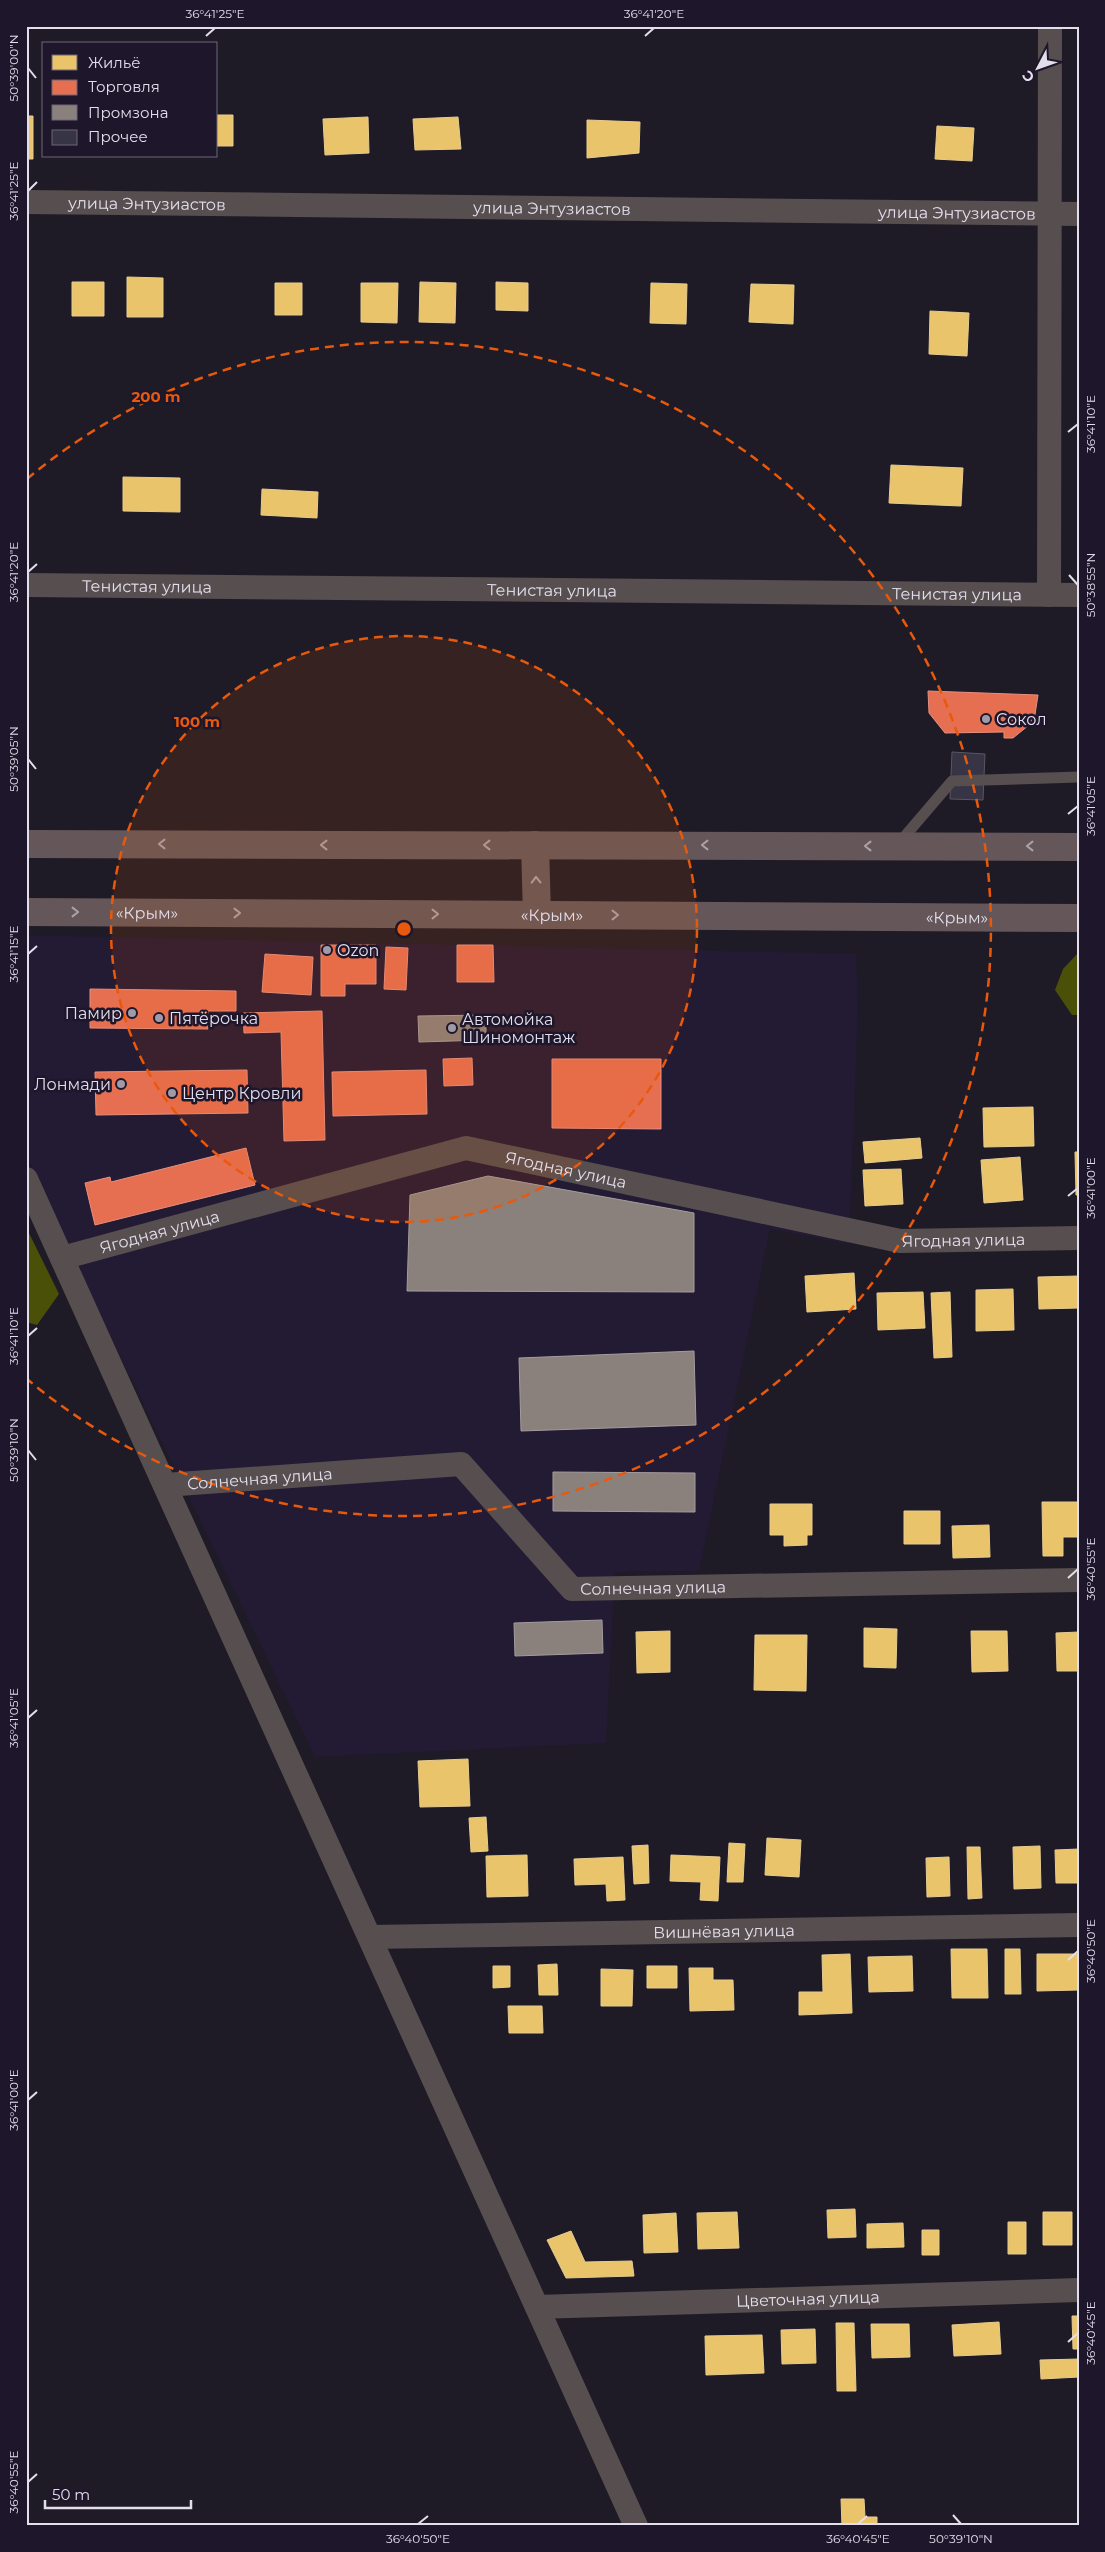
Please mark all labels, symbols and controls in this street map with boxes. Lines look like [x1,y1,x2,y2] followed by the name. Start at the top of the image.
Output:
[185,6,245,21] text: 36°41'25"E
[624,6,684,21] text: 36°41'20"E
[6,35,21,101] text: 50°39'00"N
[42,42,218,158] legend
[1012,42,1062,92] north arrow
[88,53,141,72] text: Жильё
[1018,67,1038,86] text: С
[88,77,160,96] text: Торговля
[88,103,168,122] text: Промзона
[88,127,148,146] text: Прочее
[6,161,21,221] text: 36°41'25"E
[67,193,226,214] street label: улица Энтузиастов
[472,198,631,218] street label: улица Энтузиастов
[877,202,1036,223] street label: улица Энтузиастов
[131,387,181,406] text: 200 m
[1083,395,1098,453] text: 36°41'10"E
[6,542,21,602] text: 36°41'20"E
[1083,553,1098,617] text: 50°38'55"N
[82,576,212,596] street label: Тенистая улица
[487,580,617,600] street label: Тенистая улица
[892,584,1022,604] street label: Тенистая улица
[996,710,1047,729] place label: Сокол
[174,712,220,731] text: 100 m
[980,713,992,725] marker: Сокол
[6,726,21,792] text: 50°39'05"N
[1083,776,1098,836] text: 36°41'05"E
[157,839,165,849] one-way arrow
[320,840,328,850] one-way arrow
[482,840,490,850] one-way arrow
[701,840,708,850] one-way arrow
[863,841,871,851] one-way arrow
[1026,841,1034,851] one-way arrow
[531,876,541,884] one-way arrow
[116,903,178,922] street label: «Крым»
[521,905,583,925] street label: «Крым»
[72,907,79,917] one-way arrow
[234,908,242,918] one-way arrow
[926,908,988,927] street label: «Крым»
[432,909,439,919] one-way arrow
[612,910,619,920] one-way arrow
[395,920,413,938] centre of rings
[6,926,21,982] text: 36°41'15"E
[337,941,379,960] place label: Ozon
[321,944,333,956] marker: Ozon
[65,1004,122,1023] place label: Памир
[126,1007,138,1019] marker: Памир
[169,1009,258,1028] place label: Пятёрочка
[462,1010,575,1047] place label: Автомойка Шиномонтаж
[153,1012,165,1024] marker: Пятёрочка
[446,1022,458,1034] marker: Автомойка Шиномонтаж
[34,1075,111,1094] place label: Лонмади
[115,1078,127,1090] marker: Лонмади
[182,1084,302,1103] place label: Центр Кровли
[166,1087,178,1099] marker: Центр Кровли
[504,1147,628,1192] street label: Ягодная улица
[1083,1157,1098,1219] text: 36°41'00"E
[97,1206,222,1257] street label: Ягодная улица
[902,1229,1025,1250] street label: Ягодная улица
[6,1307,21,1365] text: 36°41'10"E
[6,1418,21,1482] text: 50°39'10"N
[186,1464,333,1493] street label: Солнечная улица
[1083,1538,1098,1600] text: 36°40'55"E
[580,1577,726,1598] street label: Солнечная улица
[6,1688,21,1748] text: 36°41'05"E
[1083,1919,1098,1983] text: 36°40'50"E
[653,1920,795,1942] street label: Вишнёвая улица
[6,2069,21,2131] text: 36°41'00"E
[736,2287,880,2310] street label: Цветочная улица
[1083,2301,1098,2365] text: 36°40'45"E
[6,2451,21,2513] text: 36°40'55"E
[45,2477,191,2509] scale bar
[52,2485,90,2504] text: 50 m
[386,2531,450,2546] text: 36°40'50"E
[826,2531,890,2546] text: 36°40'45"E
[929,2531,993,2546] text: 50°39'10"N

